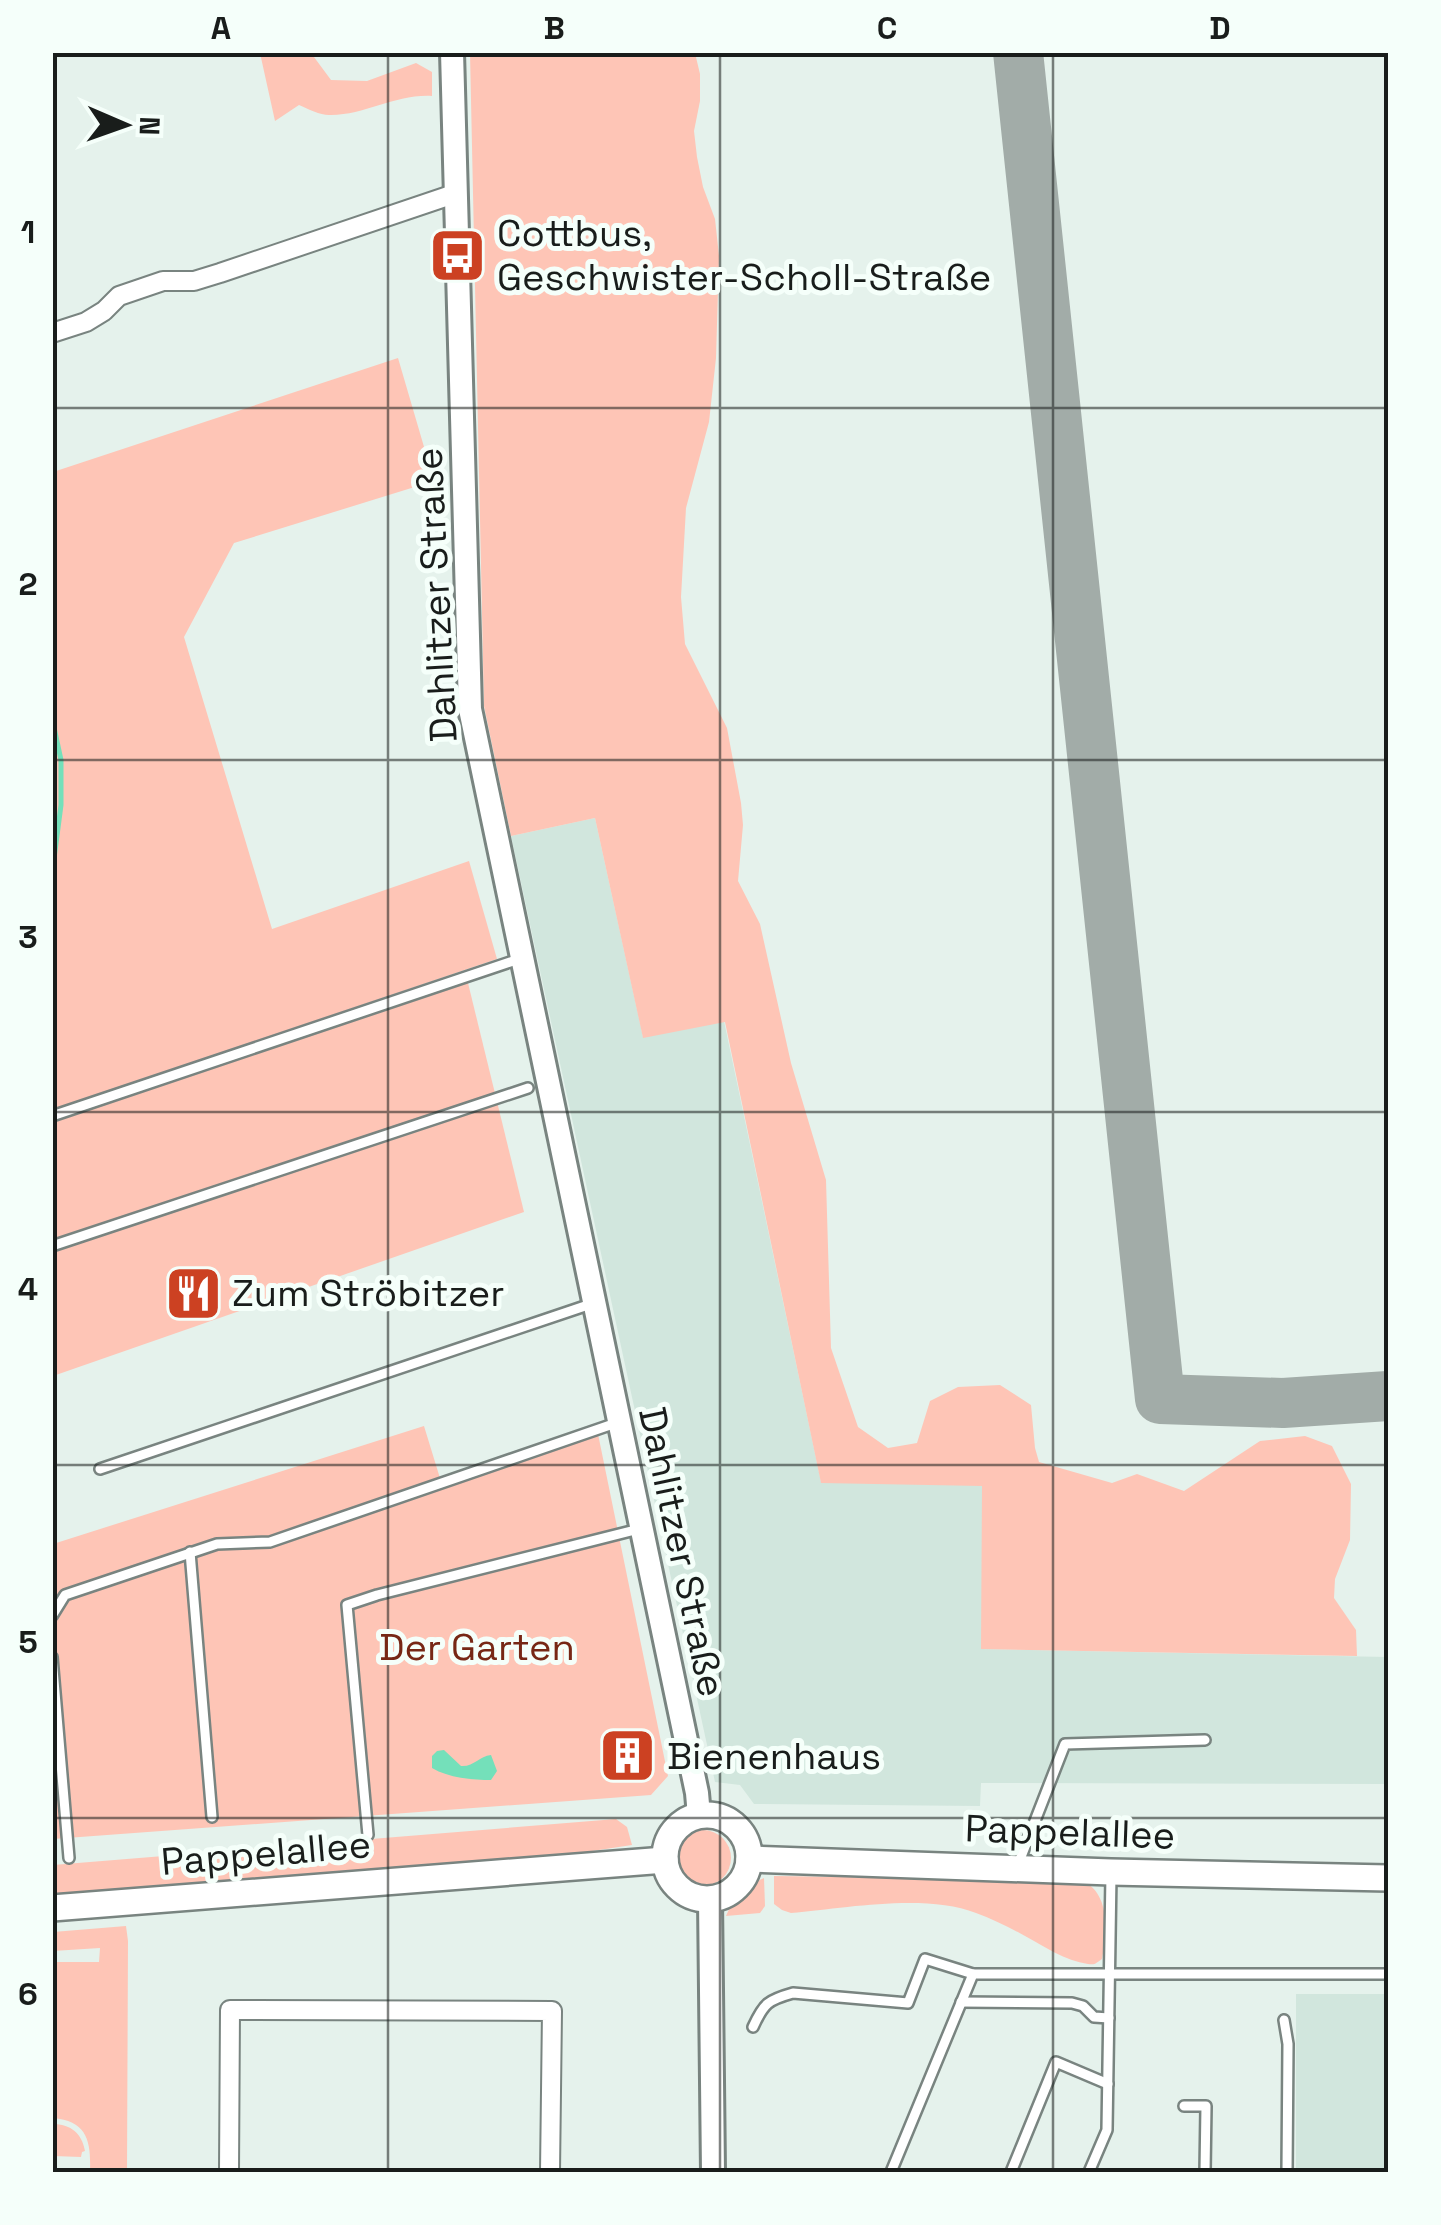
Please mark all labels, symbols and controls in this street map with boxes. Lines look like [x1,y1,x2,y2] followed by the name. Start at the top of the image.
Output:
[211,8,231,48] text: A
[543,8,565,48] text: B
[877,8,897,48] text: C
[1209,8,1231,48] text: D
[75,75,175,175] north arrow
[132,116,168,136] text: N
[497,209,991,301] place label: Cottbus, Geschwister-Scholl-Straße
[21,212,35,252] text: 1
[428,225,488,285] bus stop icon: Cottbus, Geschwister-Scholl-Straße
[404,447,468,743] street label: Dahlitzer Straße
[18,564,38,604] text: 2
[18,917,38,957] text: 3
[163,1263,223,1323] restaurant icon: Zum Ströbitzer
[18,1269,38,1309] text: 4
[232,1269,504,1317] place label: Zum Ströbitzer
[628,1403,736,1701] street label: Dahlitzer Straße
[18,1622,38,1662] text: 5
[379,1623,575,1671] park label: Der Garten
[598,1726,658,1786] building icon: Bienenhaus
[667,1732,881,1780] place label: Bienenhaus
[964,1804,1176,1860] street label: Pappelallee
[159,1820,373,1886] street label: Pappelallee
[18,1974,38,2014] text: 6

